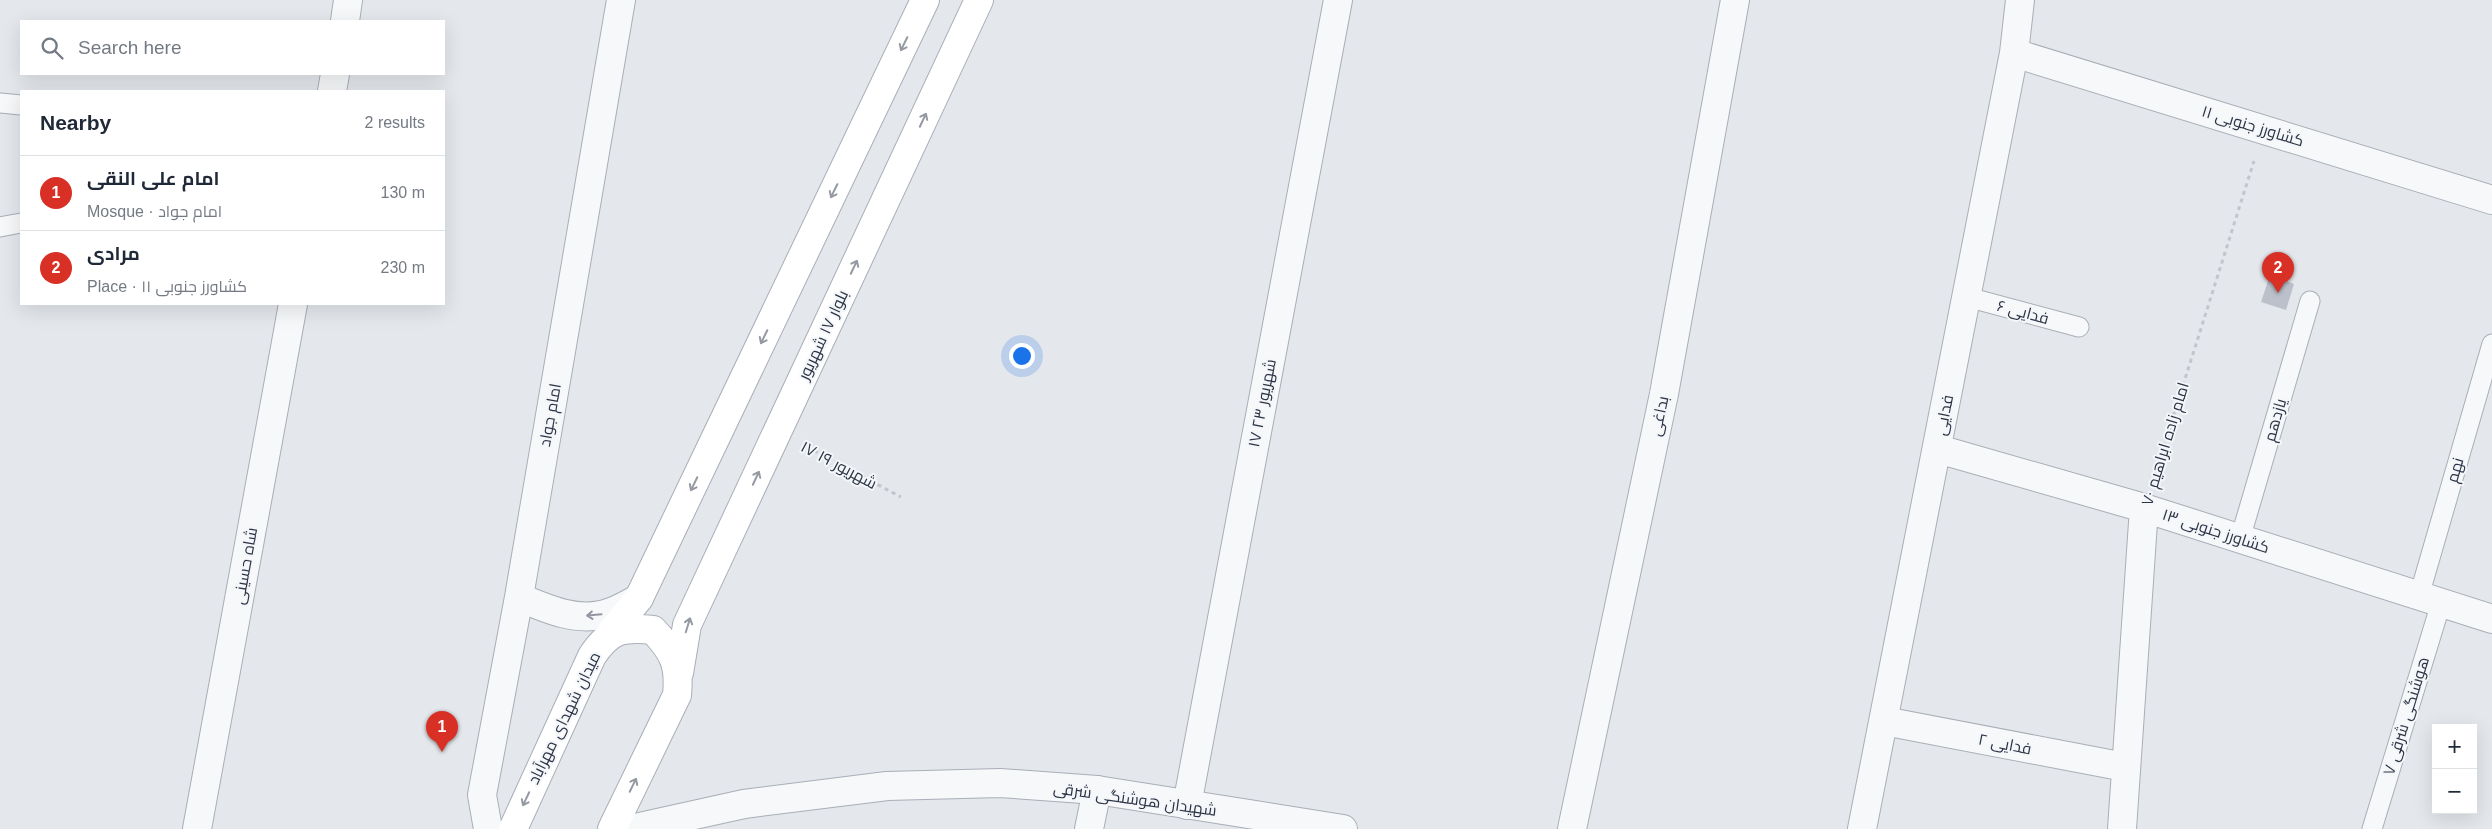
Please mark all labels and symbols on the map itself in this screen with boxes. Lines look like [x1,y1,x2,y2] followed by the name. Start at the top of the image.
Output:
[899,36,908,51] one-way arrow
[2199,102,2306,151] street label: کشاورز جنوبی ۱۱
[919,113,928,128] one-way arrow
[829,183,838,198] one-way arrow
[2262,252,2294,293] pin: 2
[850,260,860,275] one-way arrow
[794,287,853,384] street label: بلوار ۱۷ شهریور
[1995,297,2051,329] street label: فدایی ۶
[759,329,768,344] one-way arrow
[1009,343,1035,369] your location
[1245,358,1281,449] street label: ۱۷ شهریور ۲۳
[2138,380,2195,509] street label: امام زاده ابراهیم ۷۰
[536,382,567,448] street label: امام جواد
[1932,393,1958,437] street label: فدایی
[1646,394,1674,438] street label: بداغی
[2261,396,2292,444] street label: یازدهم
[797,438,880,494] street label: ۱۷ شهریور ۱۹
[2443,455,2470,485] street label: نهم
[752,471,761,486] one-way arrow
[688,476,698,491] one-way arrow
[2160,506,2272,558] street label: کشاورز جنوبی ۱۳
[230,526,262,606] street label: شاه حسینی
[586,610,602,619] one-way arrow
[684,618,694,634] one-way arrow
[525,649,605,788] street label: میدان شهدای مهرآباد
[2380,655,2434,778] street label: هوشنگی شرقی ۷
[426,711,458,752] pin: 1
[1977,731,2033,759] street label: فدایی ۲
[629,778,638,793] one-way arrow
[1052,779,1218,821] street label: شهیدان هوشنگی شرقی
[521,791,530,806] one-way arrow

